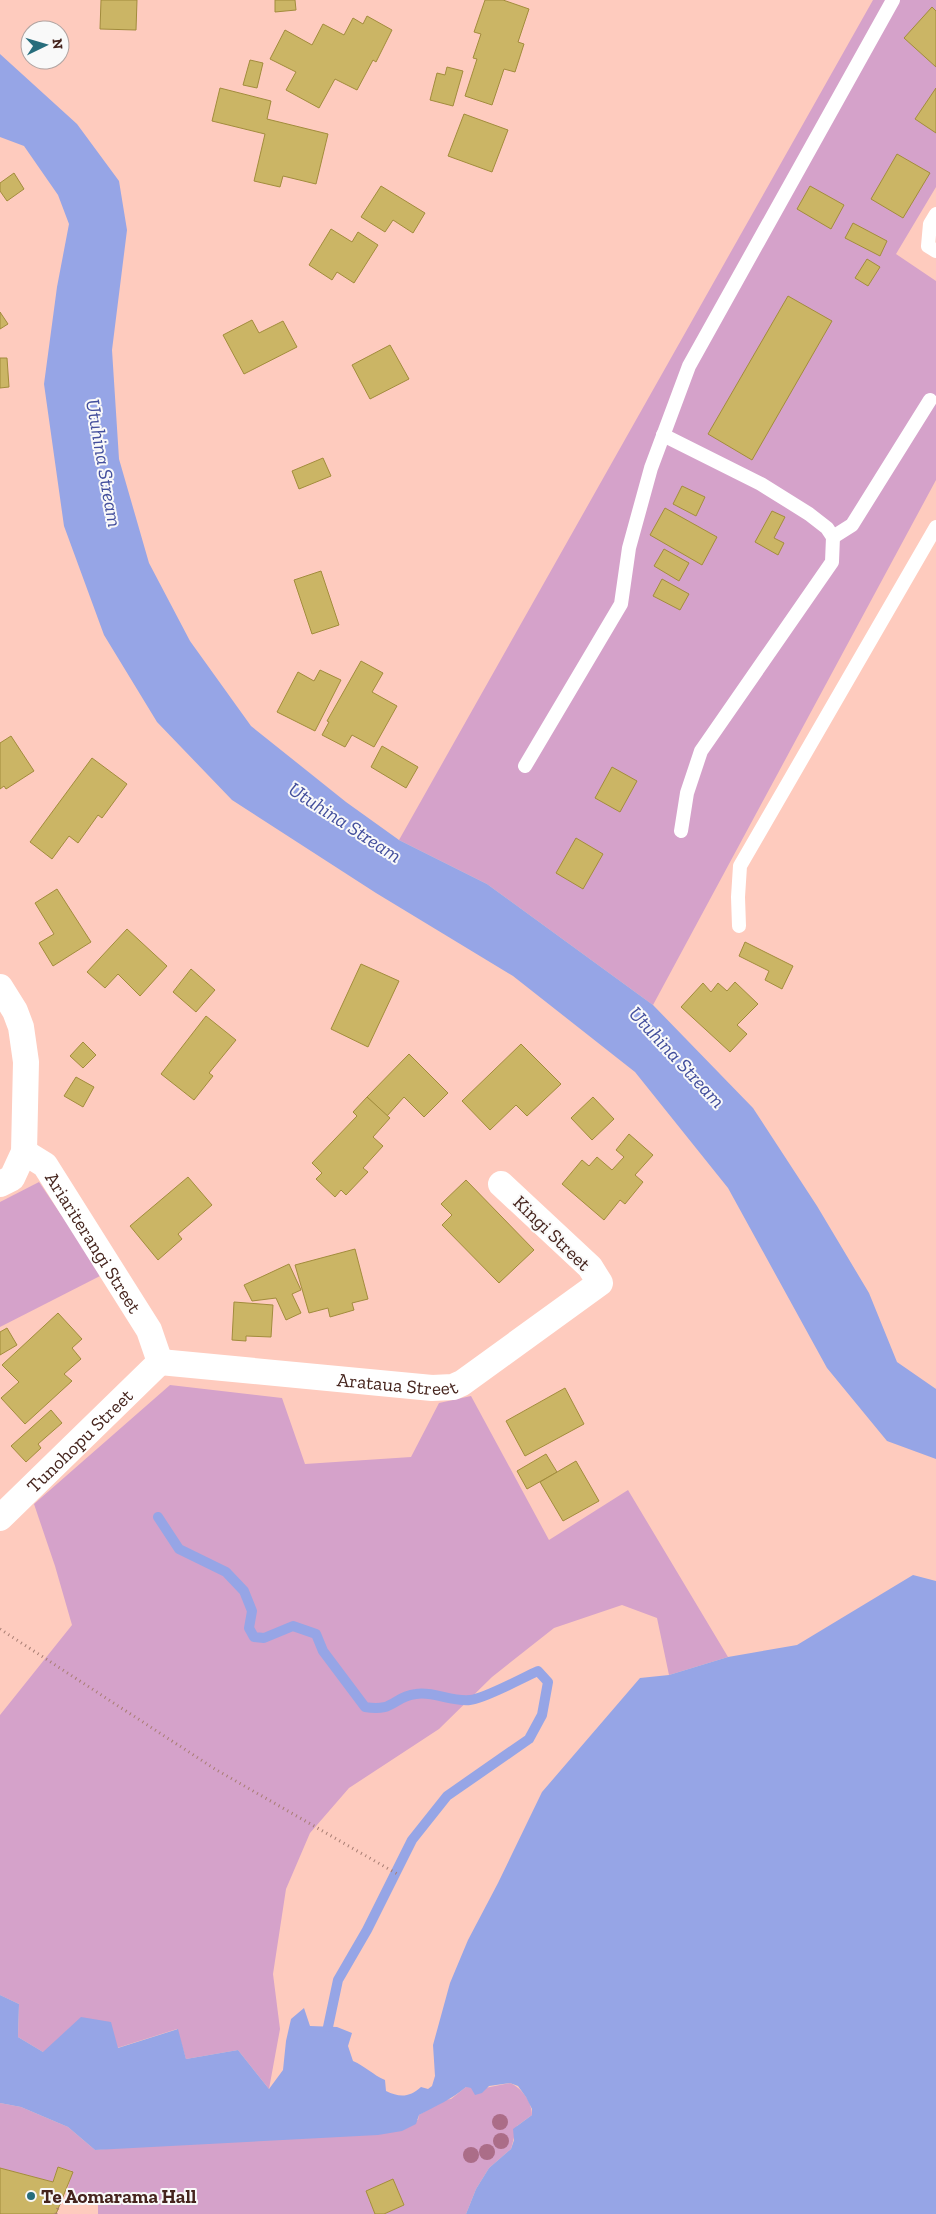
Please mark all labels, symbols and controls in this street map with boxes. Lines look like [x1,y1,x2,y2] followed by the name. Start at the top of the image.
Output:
[20,20,70,70] north arrow
[49,38,66,50] text: N
[81,397,127,529] water label: Utuhina Stream
[284,777,406,868] water label: Utuhina Stream
[624,1001,730,1113] water label: Utuhina Stream
[41,1167,147,1317] street label: Ariariterangi Street
[509,1191,595,1275] street label: Kingi Street
[336,1367,461,1399] street label: Arataua Street
[22,1384,137,1497] street label: Tunohopu Street
[41,2185,197,2208] place label: Te Aomarama Hall
[25,2190,37,2202] marker: Te Aomarama Hall

